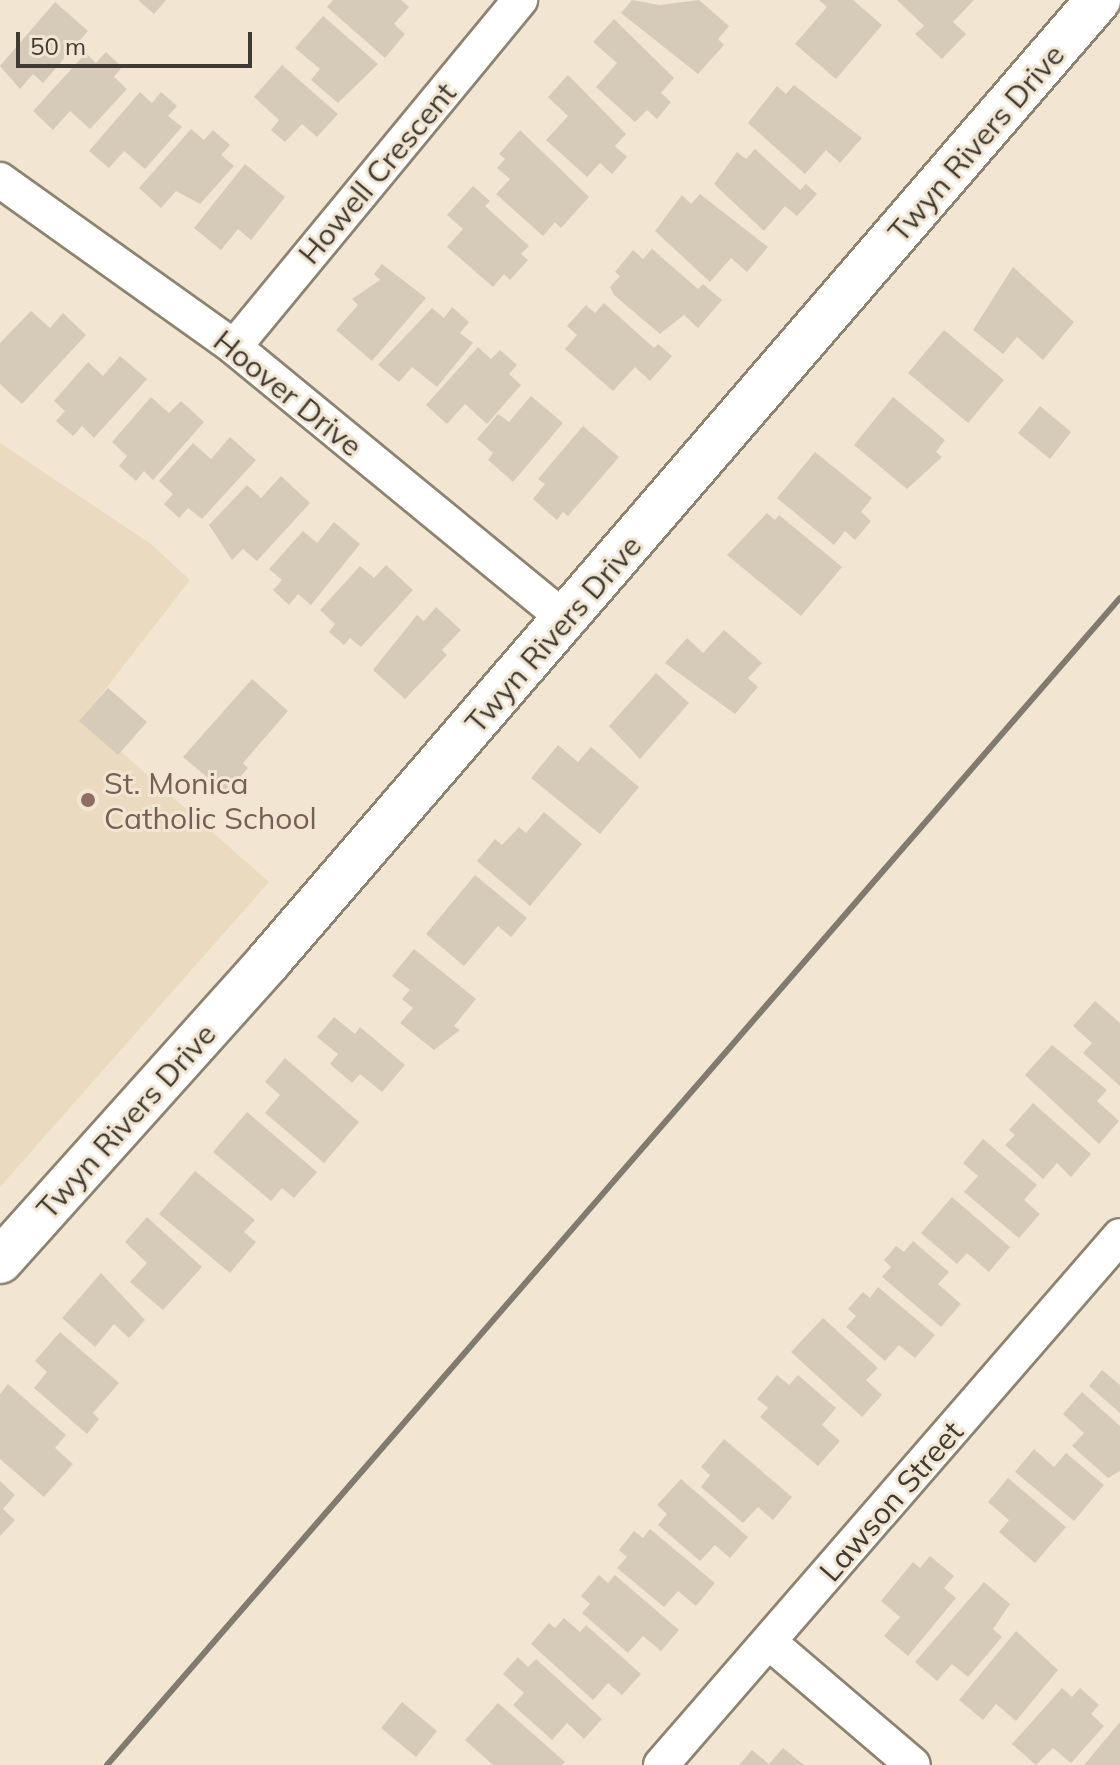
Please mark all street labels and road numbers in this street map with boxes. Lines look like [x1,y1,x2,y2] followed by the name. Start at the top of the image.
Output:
[880,37,1072,249] street label: Twyn Rivers Drive
[291,75,463,271] street label: Howell Crescent
[207,322,369,464] street label: Hoover Drive
[457,528,649,740] street label: Twyn Rivers Drive
[29,1016,223,1226] street label: Twyn Rivers Drive
[812,1414,970,1588] street label: Lawson Street

